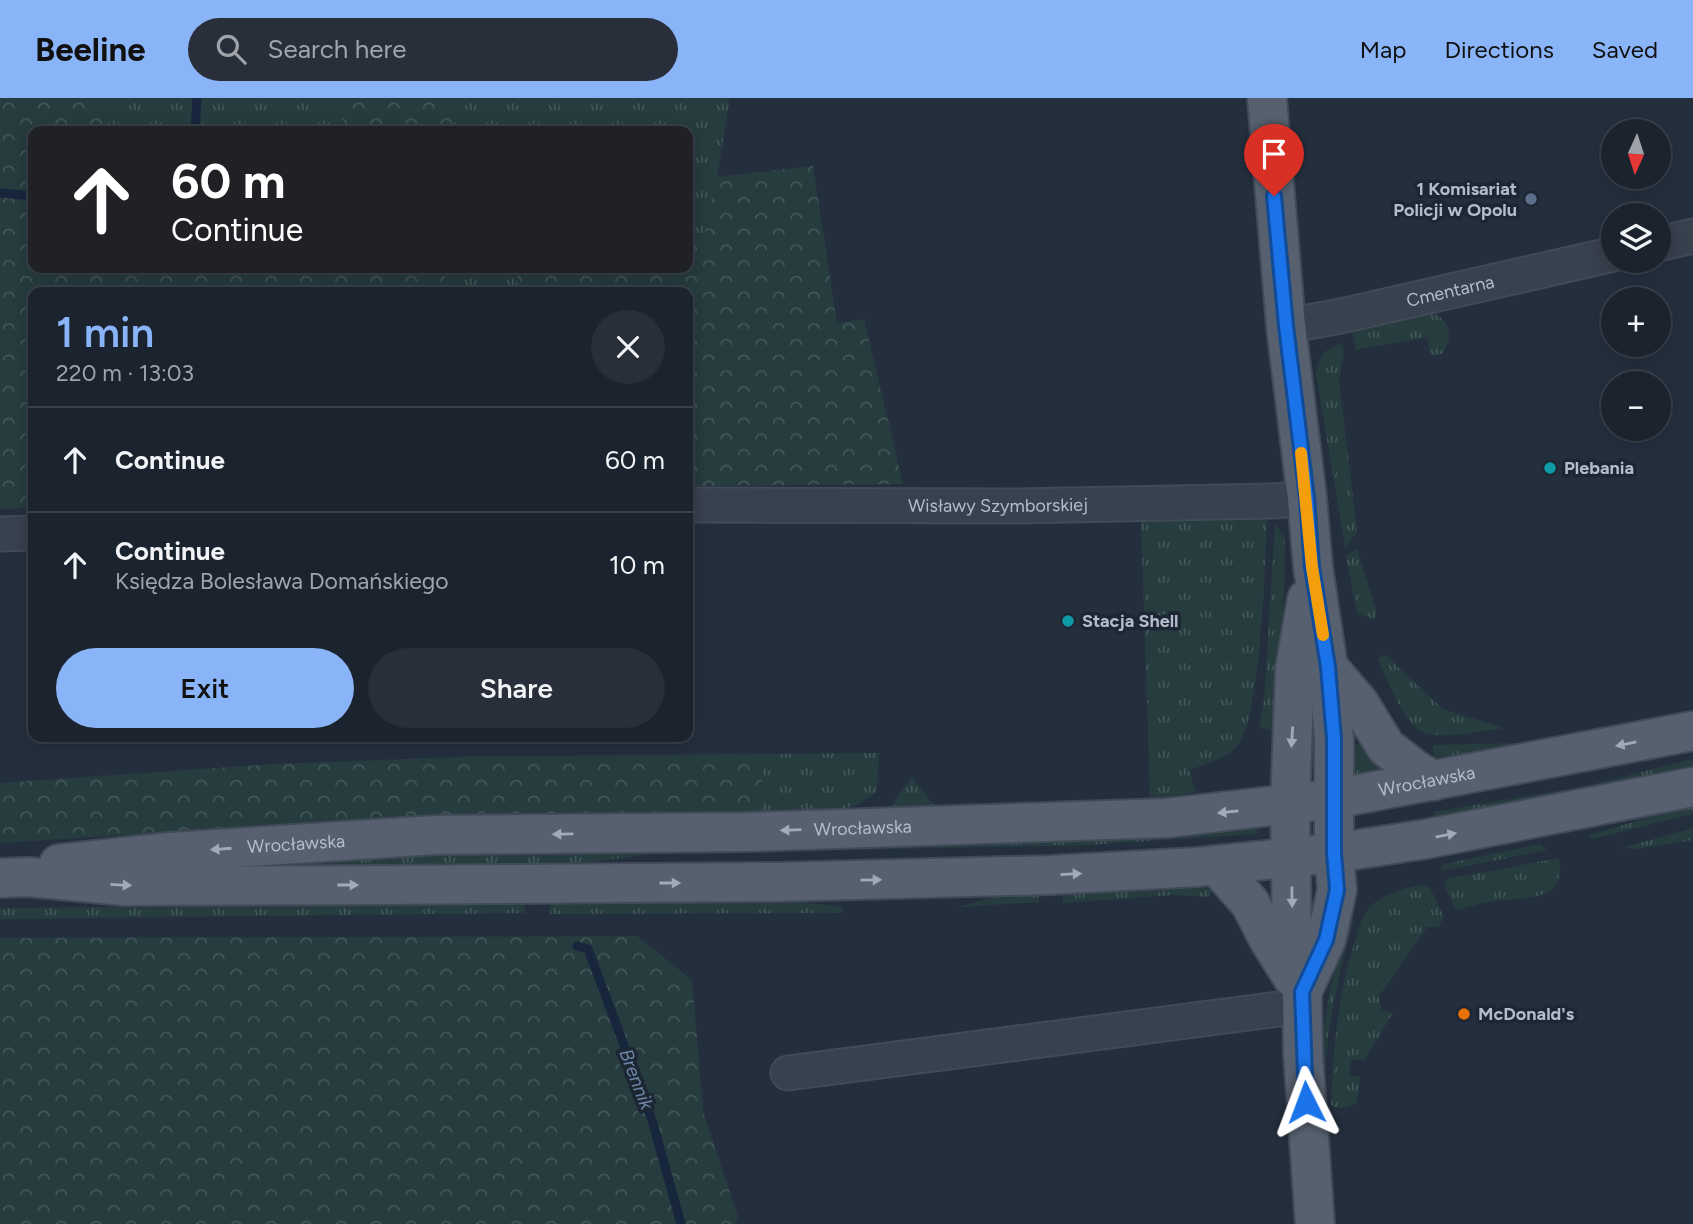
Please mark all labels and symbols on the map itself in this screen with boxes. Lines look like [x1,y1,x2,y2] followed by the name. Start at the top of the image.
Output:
[1601,119,1671,189] north arrow
[1244,124,1304,196] pin
[1393,178,1517,221] place label: 1 Komisariat Policji w Opolu
[1523,191,1539,207] marker: 1 Komisariat Policji w Opolu
[1404,271,1496,312] street label: Cmentarna
[1564,457,1634,479] place label: Plebania
[1542,460,1558,476] marker: Plebania
[908,494,1088,517] street label: Wisławy Szymborskiej
[1082,610,1179,632] place label: Stacja Shell
[1060,613,1076,629] marker: Stacja Shell
[1287,726,1298,748] one-way arrow
[1615,739,1637,750] one-way arrow
[1377,761,1477,801] street label: Wrocławska
[1217,806,1239,817] one-way arrow
[813,815,912,841] street label: Wrocławska
[780,824,802,835] one-way arrow
[552,828,574,839] one-way arrow
[247,830,346,858] street label: Wrocławska
[1435,830,1457,841] one-way arrow
[210,844,232,855] one-way arrow
[1061,869,1083,880] one-way arrow
[860,874,882,886] one-way arrow
[660,877,682,888] one-way arrow
[110,880,132,891] one-way arrow
[337,880,359,891] one-way arrow
[1286,886,1298,908] one-way arrow
[1478,1003,1575,1025] place label: McDonald's
[1456,1006,1472,1022] marker: McDonald's
[614,1046,659,1114] water label: Brennik
[1269,1065,1343,1139] position arrow

